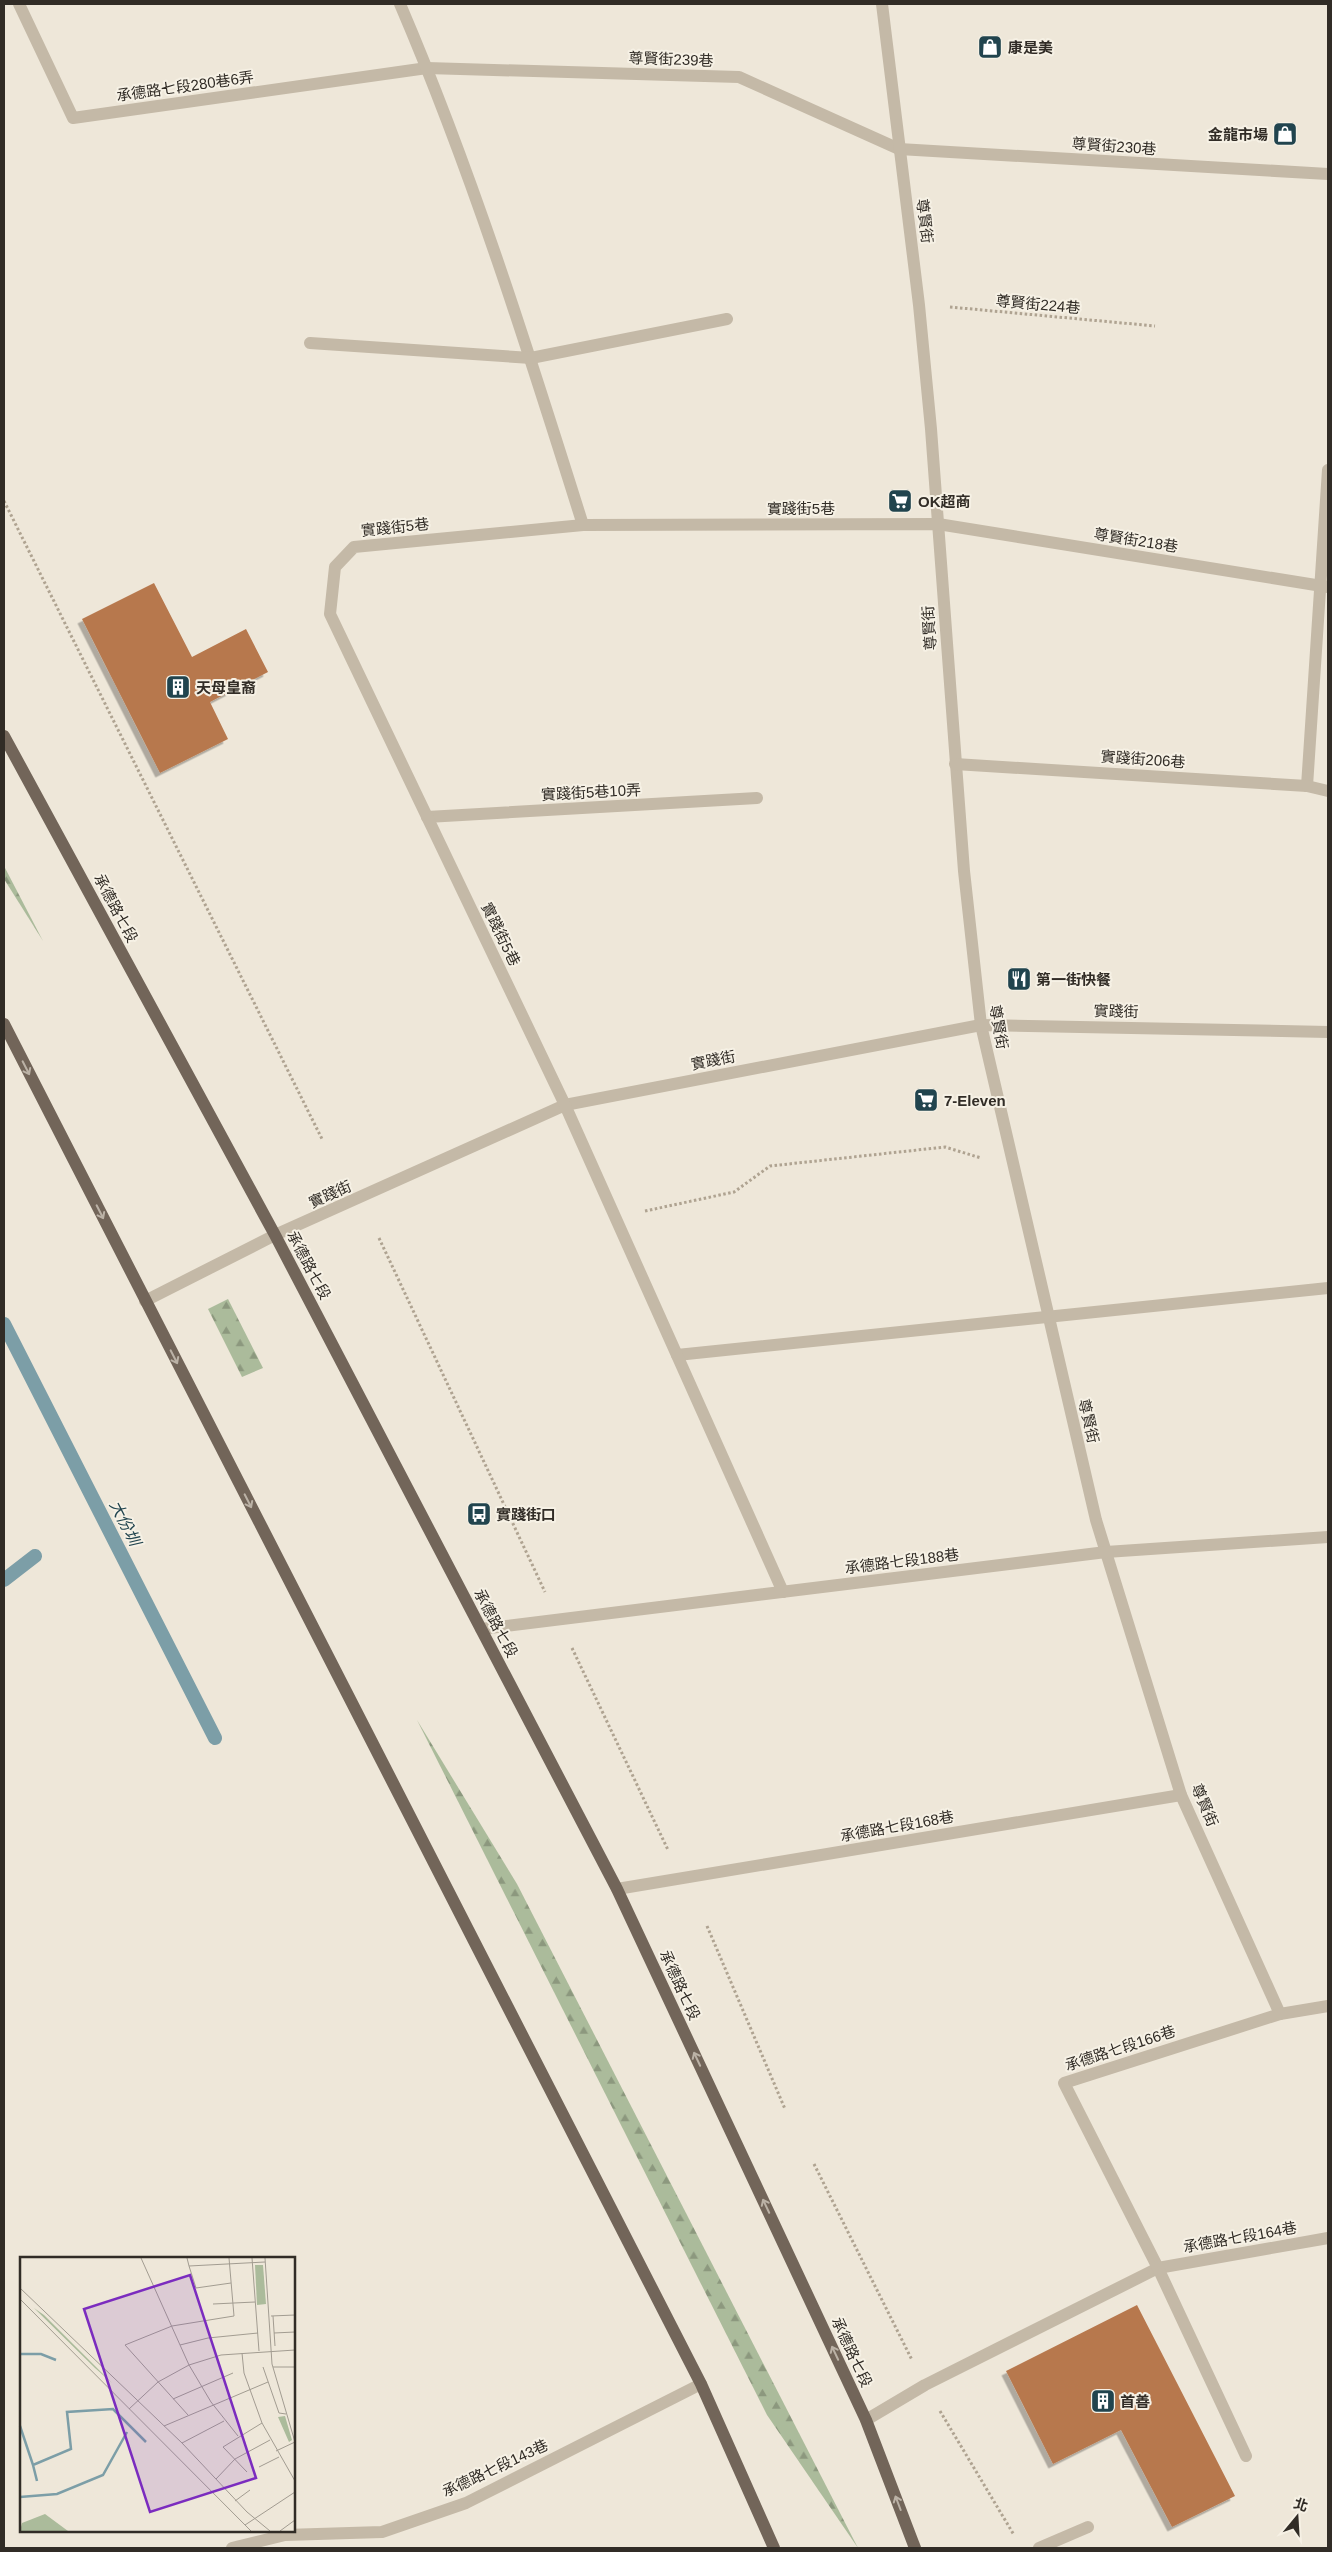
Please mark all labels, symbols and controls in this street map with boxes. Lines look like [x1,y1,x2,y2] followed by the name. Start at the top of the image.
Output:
[977,34,1003,60] shop icon: 康是美
[1008,39,1053,56] place label: 康是美
[628,49,714,69] street label: 尊賢街239巷
[115,68,255,104] street label: 承德路七段280巷6弄
[1272,121,1298,147] shop icon: 金龍市場
[1208,126,1268,143] place label: 金龍市場
[1071,135,1157,157] street label: 尊賢街230巷
[914,198,936,244] street label: 尊賢街
[995,292,1081,316] street label: 尊賢街224巷
[887,488,913,514] supermarket icon: OK超商
[918,493,971,510] place label: OK超商
[767,500,835,517] street label: 實踐街5巷
[360,515,430,539] street label: 實踐街5巷
[1093,525,1179,555] street label: 尊賢街218巷
[919,605,939,651] street label: 尊賢街
[165,674,191,700] building icon: 天母皇裔
[196,679,256,696] place label: 天母皇裔
[1100,748,1186,770] street label: 實踐街206巷
[541,781,641,803] street label: 實踐街5巷10弄
[91,871,141,945] street label: 承德路七段
[478,900,524,968] street label: 實踐街5巷
[1006,966,1032,992] restaurant icon: 第一街快餐
[1036,971,1111,988] place label: 第一街快餐
[1093,1002,1139,1020] street label: 實踐街
[987,1003,1011,1051] street label: 尊賢街
[689,1047,737,1073] street label: 實踐街
[21,1060,31,1075] one-way arrow
[913,1087,939,1113] supermarket icon: 7-Eleven
[944,1092,1006,1109] place label: 7-Eleven
[306,1177,354,1211] street label: 實踐街
[95,1205,105,1220] one-way arrow
[284,1228,334,1302] street label: 承德路七段
[170,1349,179,1364] one-way arrow
[1076,1397,1102,1445] street label: 尊賢街
[243,1494,253,1509] one-way arrow
[107,1498,144,1550] water label: 大份圳
[466,1501,492,1527] bus stop icon: 實踐街口
[496,1506,556,1523] place label: 實踐街口
[844,1546,960,1576] street label: 承德路七段188巷
[471,1586,521,1660] street label: 承德路七段
[1188,1781,1222,1829] street label: 尊賢街
[839,1808,955,1844] street label: 承德路七段168巷
[656,1947,704,2023] street label: 承德路七段
[1063,2022,1177,2074] street label: 承德路七段166巷
[692,2052,701,2067] one-way arrow
[761,2199,770,2214] one-way arrow
[1182,2219,1298,2255] street label: 承德路七段164巷
[20,2257,295,2532] inset map
[828,2314,876,2390] street label: 承德路七段
[830,2346,839,2361] one-way arrow
[1090,2388,1116,2414] building icon: 首善
[1120,2393,1150,2410] place label: 首善
[439,2436,551,2500] street label: 承德路七段143巷
[1272,2492,1322,2542] north arrow
[1292,2495,1310,2514] text: 北
[893,2496,902,2511] one-way arrow

